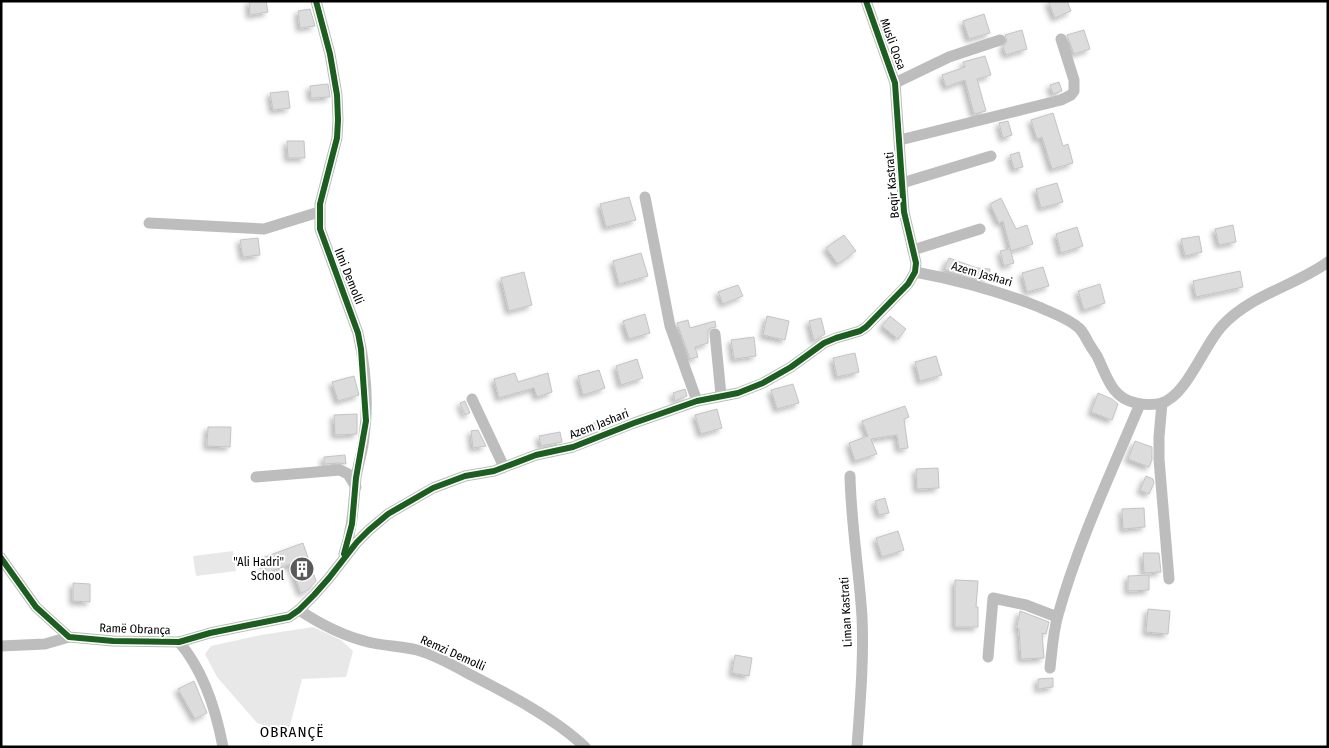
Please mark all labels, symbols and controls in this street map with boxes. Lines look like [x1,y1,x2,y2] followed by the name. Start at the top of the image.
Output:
[877,16,909,72] street label: Musli Qosa
[882,151,902,219] street label: Beqir Kastrati
[331,246,367,306] street label: Ilmi Demolli
[950,259,1014,289] street label: Azem Jashari
[567,406,631,442] street label: Azem Jashari
[233,555,284,583] place label: "Ali Hadri" School
[289,556,315,582] building icon: "Ali Hadri" School
[837,577,855,647] street label: Liman Kastrati
[99,621,171,637] street label: Ramë Obrança
[418,632,488,674] street label: Remzi Demolli
[260,723,324,741] district label: OBRANÇË

